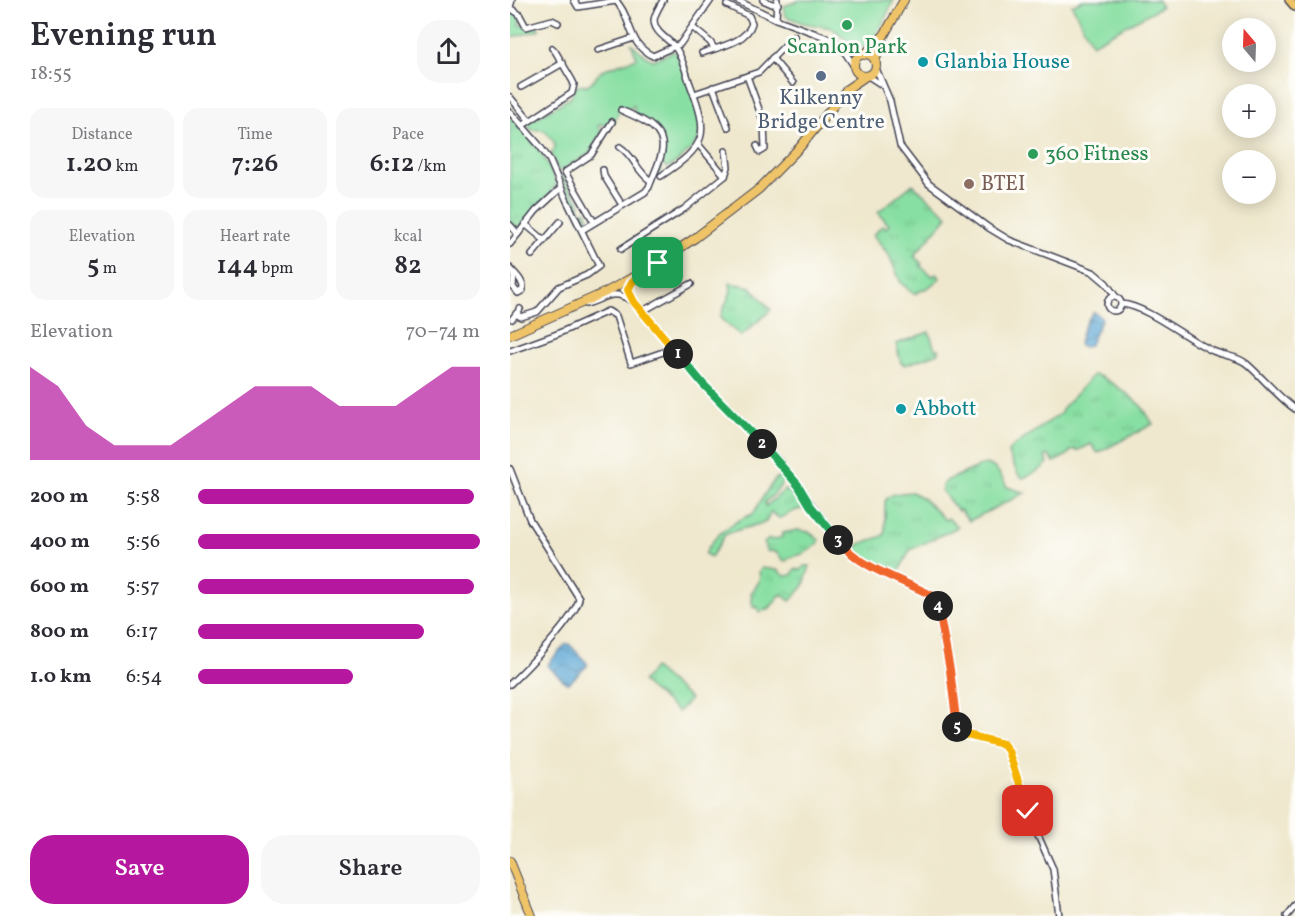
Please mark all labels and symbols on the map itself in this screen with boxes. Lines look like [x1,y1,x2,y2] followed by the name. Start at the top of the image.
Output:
[840,18,854,32] marker: Scanlon Park
[1222,18,1276,72] north arrow
[786,33,908,62] place label: Scanlon Park
[935,48,1070,77] place label: Glanbia House
[916,55,930,69] marker: Glanbia House
[814,69,828,83] marker: Kilkenny Bridge Centre
[757,84,885,137] place label: Kilkenny Bridge Centre
[1045,140,1149,169] place label: 360 Fitness
[1026,147,1040,161] marker: 360 Fitness
[981,170,1025,199] place label: BTEI
[962,177,976,191] marker: BTEI
[632,237,683,288] pin
[663,339,693,369] pin: 1
[913,395,976,424] place label: Abbott
[894,402,908,416] marker: Abbott
[747,429,777,459] pin: 2
[823,525,853,555] pin: 3
[923,591,953,621] pin: 4
[942,712,972,742] pin: 5
[1002,785,1053,836] pin

